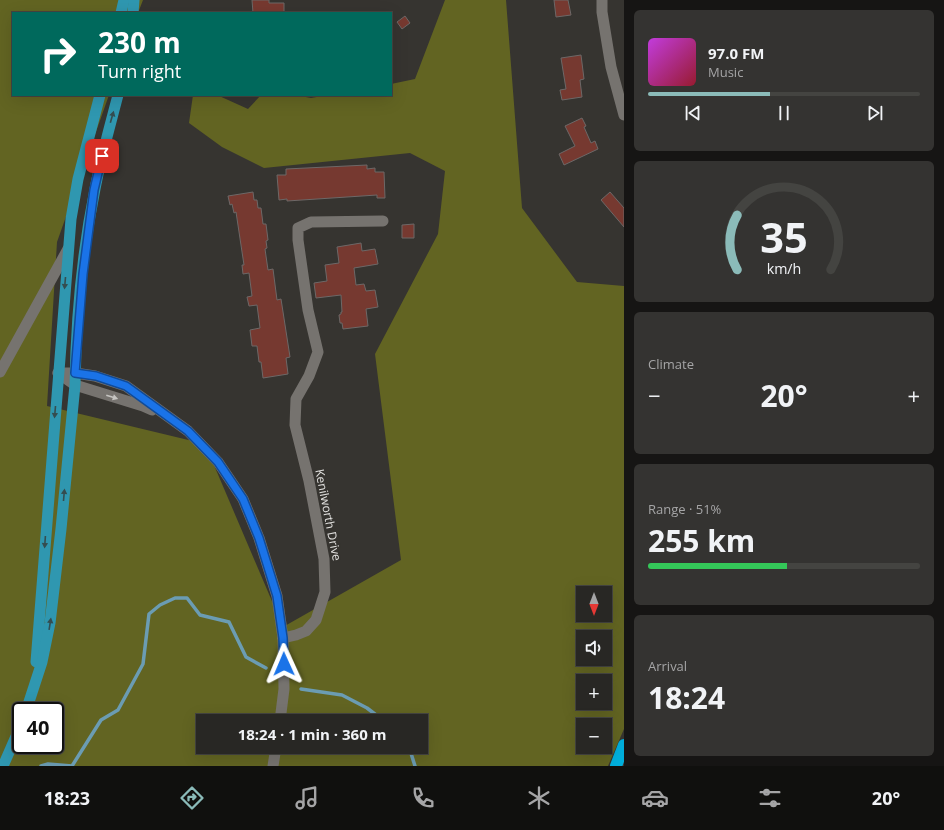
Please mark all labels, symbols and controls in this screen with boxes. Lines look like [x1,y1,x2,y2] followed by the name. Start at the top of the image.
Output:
[98,23,181,61] text: 230 m
[32,28,84,80] icon: right
[708,43,764,63] text: 97.0 FM
[98,59,181,83] text: Turn right
[708,63,743,81] text: Music
[682,102,704,124] icon: previous
[773,102,795,124] icon: pause
[864,102,886,124] icon: next
[109,110,115,122] one-way arrow
[85,139,119,173] pin
[91,145,113,167] icon: arrive
[760,209,808,265] text: 35
[767,258,801,277] text: km/h
[62,277,69,289] one-way arrow
[648,355,694,373] text: Climate
[760,375,808,416] text: 20°
[648,380,661,410] text: −
[907,380,920,410] text: +
[107,394,119,400] one-way arrow
[51,406,58,418] one-way arrow
[311,468,346,562] street label: Kenilworth Drive
[61,489,67,501] one-way arrow
[648,500,721,518] text: Range · 51%
[648,520,755,561] text: 255 km
[42,536,49,548] one-way arrow
[576,586,612,622] north arrow
[576,586,612,754] map controls
[47,618,53,630] one-way arrow
[576,630,612,666] button: sound
[263,643,305,685] position arrow
[648,657,687,675] text: Arrival
[576,674,612,710] button: +
[648,677,725,718] text: 18:24
[12,702,64,754] speed limit sign: 40
[576,718,612,754] button: −
[238,724,386,744] text: 18:24 · 1 min · 360 m
[178,784,206,812] icon: directions
[293,784,321,812] icon: music
[409,784,437,812] icon: phone
[525,784,553,812] icon: climate
[641,784,669,812] icon: car
[756,784,784,812] icon: filters
[44,786,90,810] text: 18:23
[872,786,900,810] text: 20°

